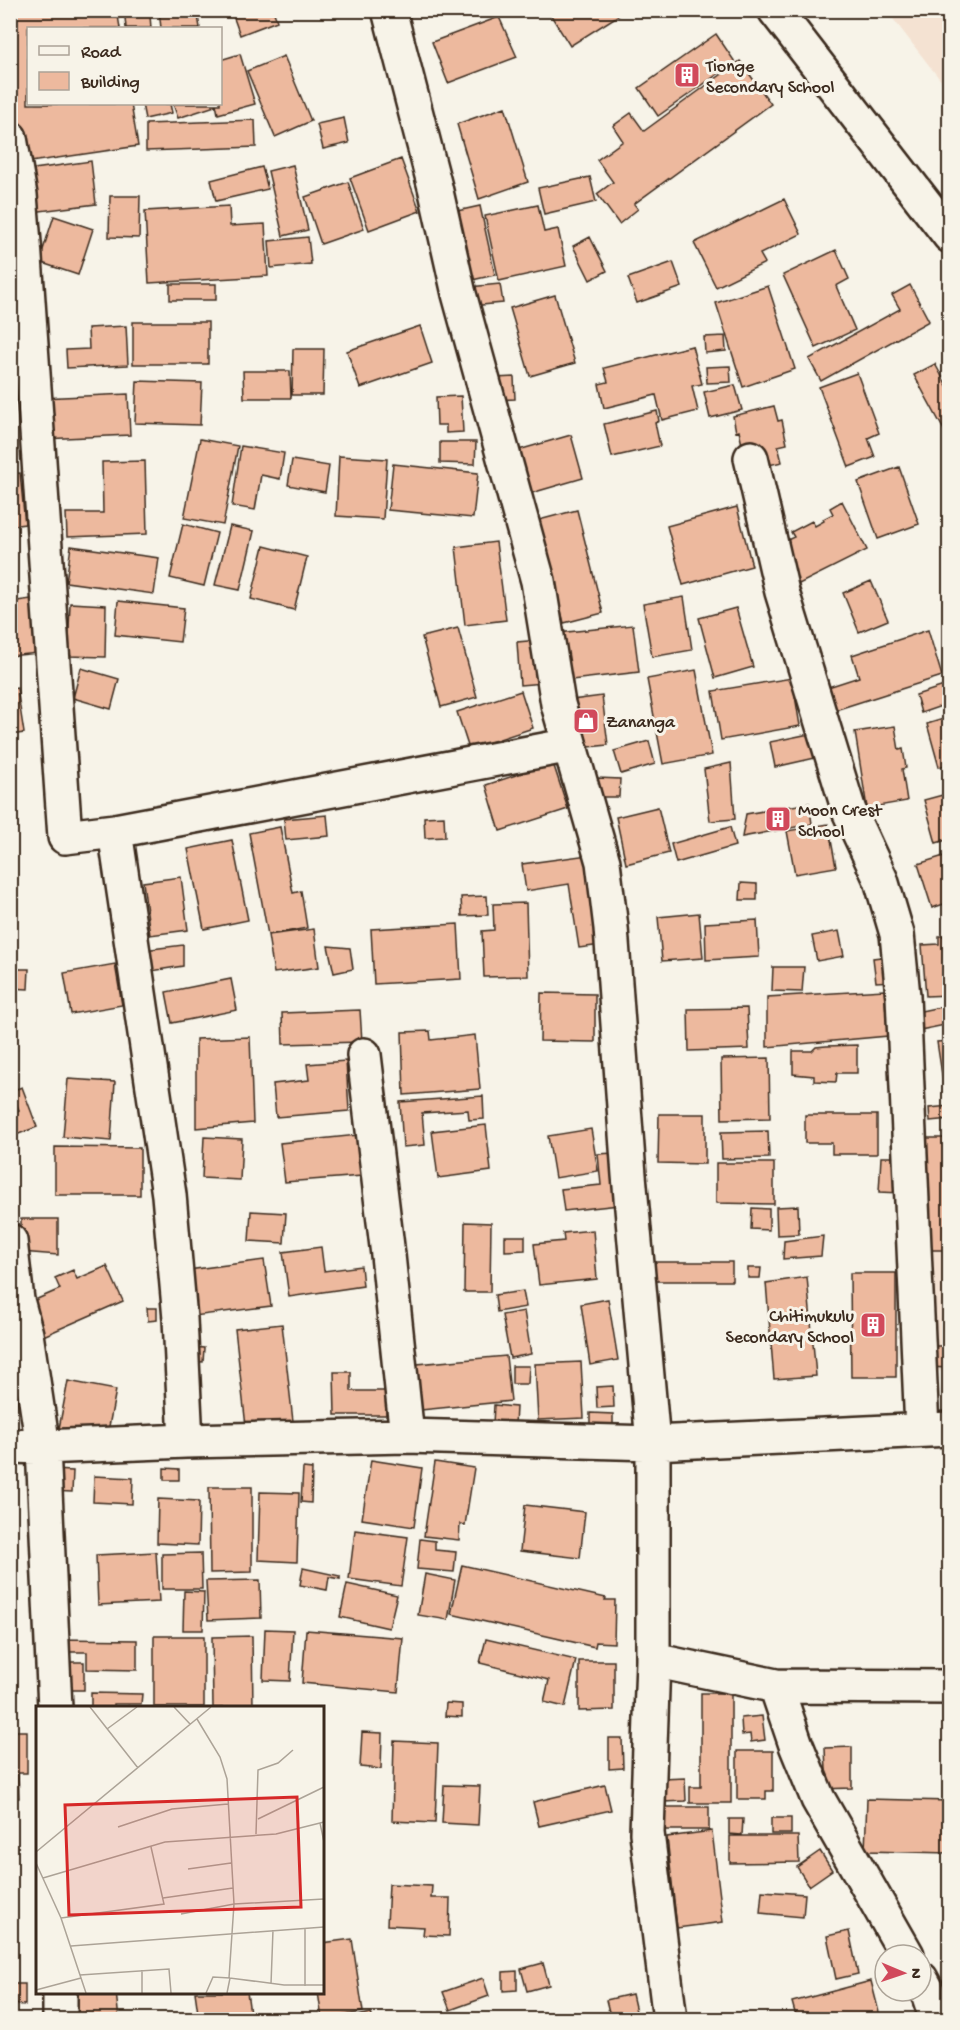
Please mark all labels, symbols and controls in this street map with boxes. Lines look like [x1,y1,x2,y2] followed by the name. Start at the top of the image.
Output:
[27,27,222,105] legend
[81,43,122,64] text: Road
[705,57,835,99] place label: Tionge Secondary School
[672,60,702,90] building icon: Tionge Secondary School
[80,73,140,94] text: Building
[571,706,601,736] shop icon: Zananga
[606,713,676,734] place label: Zananga
[798,801,883,843] place label: Moon Crest School
[763,804,793,834] building icon: Moon Crest School
[726,1307,855,1349] place label: Chitimukulu Secondary School
[858,1310,888,1340] building icon: Chitimukulu Secondary School
[36,1706,324,1994] inset map
[873,1943,933,2003] north arrow
[905,1968,924,1980] text: N

